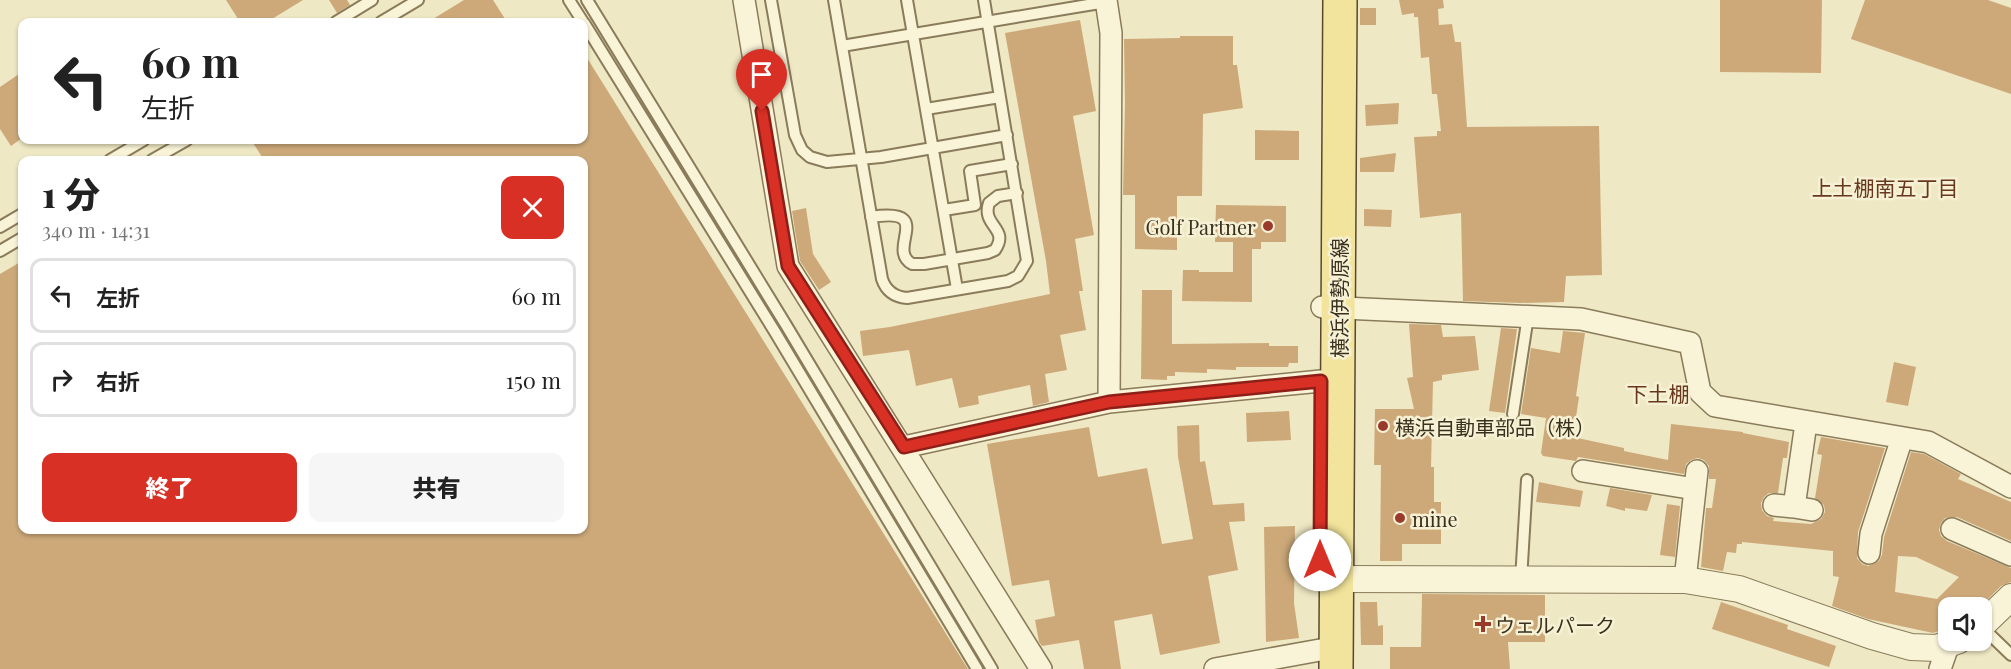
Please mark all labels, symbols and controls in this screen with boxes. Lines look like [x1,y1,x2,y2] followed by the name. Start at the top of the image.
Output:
[141,33,239,89] text: 60 m
[42,42,120,120] icon: left
[736,49,787,111] pin
[745,58,778,91] icon: arrive
[141,89,195,125] text: 左折
[42,169,100,217] text: 1 分
[1812,173,1959,201] district label: 上土棚南五丁目
[501,176,564,239] button: close
[1145,213,1256,240] place label: Golf Partner
[42,216,150,243] text: 340 m · 14:31
[1261,219,1275,233] marker: Golf Partner
[1325,238,1352,358] street label: 横浜伊勢原線
[45,279,78,312] icon: left
[511,281,561,311] text: 60 m
[96,282,140,312] text: 左折
[45,363,78,396] icon: right
[506,365,561,395] text: 150 m
[96,366,140,396] text: 右折
[1627,379,1690,407] district label: 下土棚
[1395,413,1595,440] place label: 横浜自動車部品（株）
[1376,419,1390,433] marker: 横浜自動車部品（株）
[42,453,297,522] button: 終了
[309,453,564,522] button: 共有
[1412,505,1458,532] place label: mine
[1393,511,1407,525] marker: mine
[1288,528,1352,592] position arrow
[1938,597,1992,651] map controls
[1938,597,1992,651] button: sound
[1495,611,1615,638] place label: ウェルパーク
[1476,617,1490,631] marker: ウェルパーク

